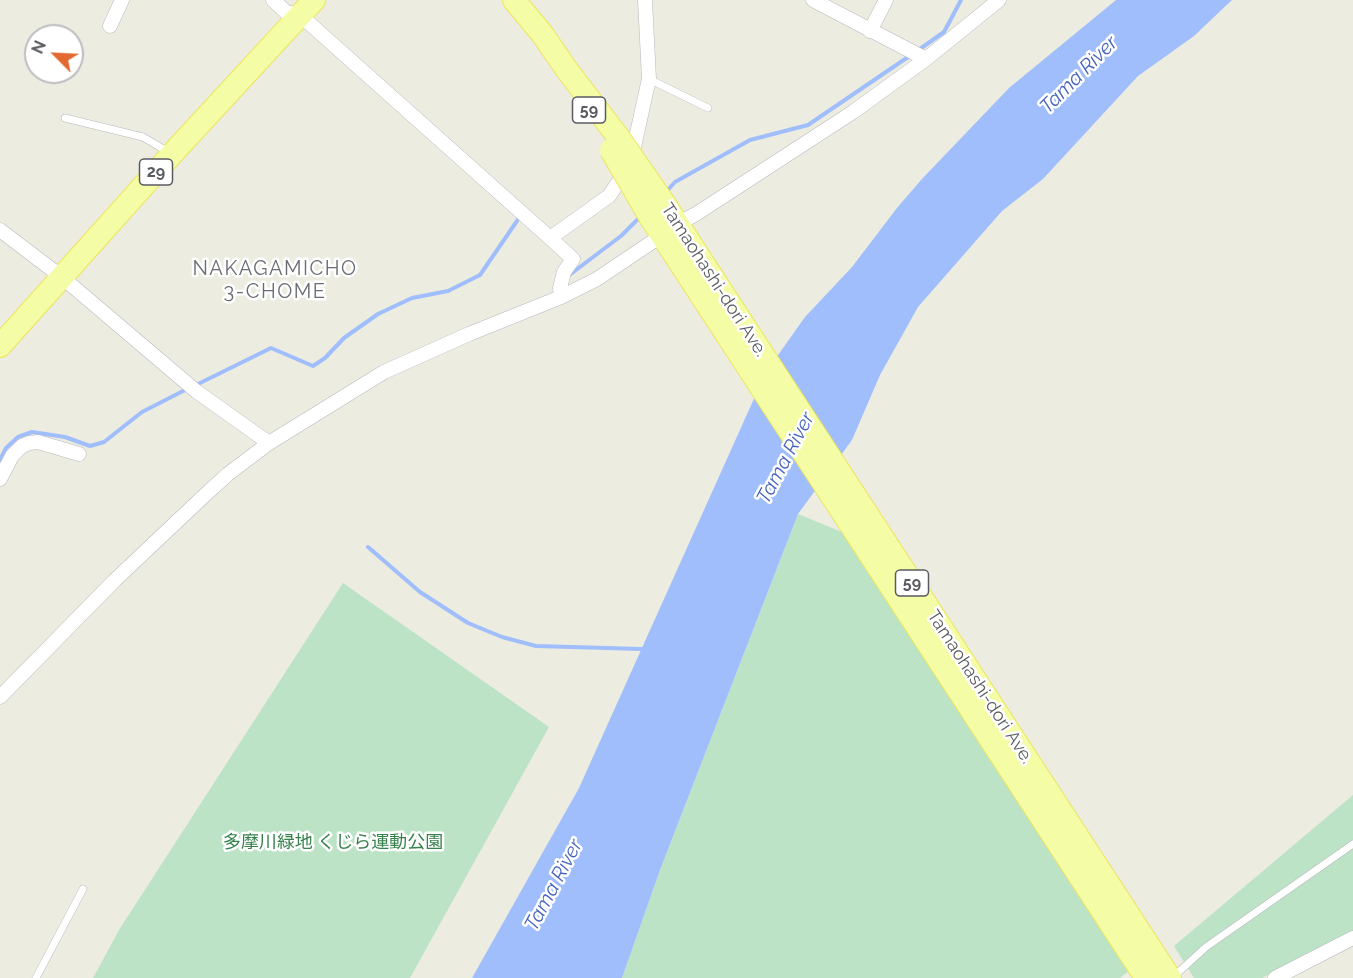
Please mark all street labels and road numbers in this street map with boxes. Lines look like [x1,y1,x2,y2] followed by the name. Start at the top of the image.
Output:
[572,97,606,123] road number: 59
[140,159,172,185] road number: 29
[656,199,772,361] street label: Tamaohashi-dori Ave.
[896,570,928,596] road number: 59
[922,606,1038,768] street label: Tamaohashi-dori Ave.

